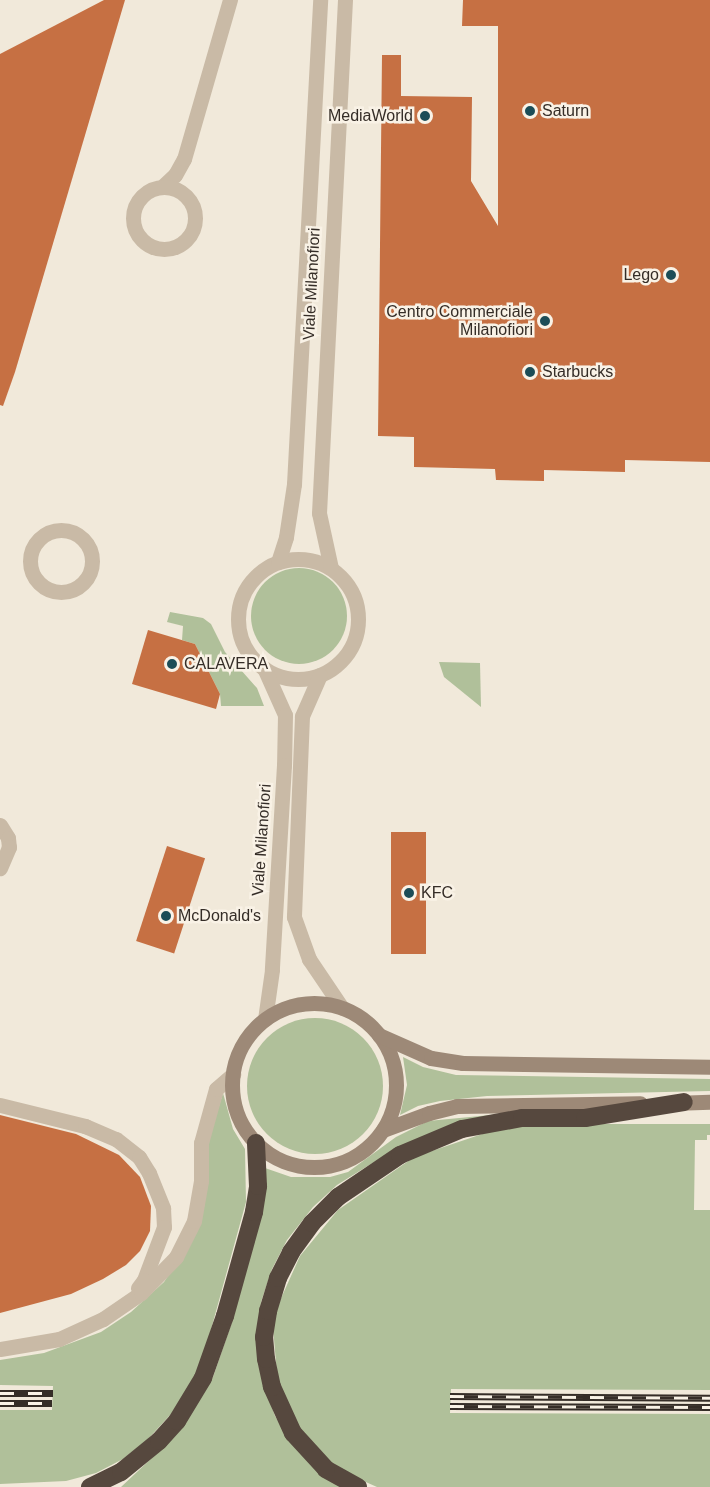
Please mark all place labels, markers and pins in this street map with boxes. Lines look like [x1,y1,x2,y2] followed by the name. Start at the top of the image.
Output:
[542,101,589,121] place label: Saturn
[523,104,537,118] marker: Saturn
[328,106,413,126] place label: MediaWorld
[418,109,432,123] marker: MediaWorld
[623,265,659,285] place label: Lego
[664,268,678,282] marker: Lego
[386,302,533,340] place label: Centro Commerciale Milanofiori
[538,314,552,328] marker: Centro Commerciale Milanofiori
[542,362,613,382] place label: Starbucks
[523,365,537,379] marker: Starbucks
[184,654,268,674] place label: CALAVERA
[165,657,179,671] marker: CALAVERA
[421,883,453,903] place label: KFC
[402,886,416,900] marker: KFC
[178,906,261,926] place label: McDonald's
[159,909,173,923] marker: McDonald's

